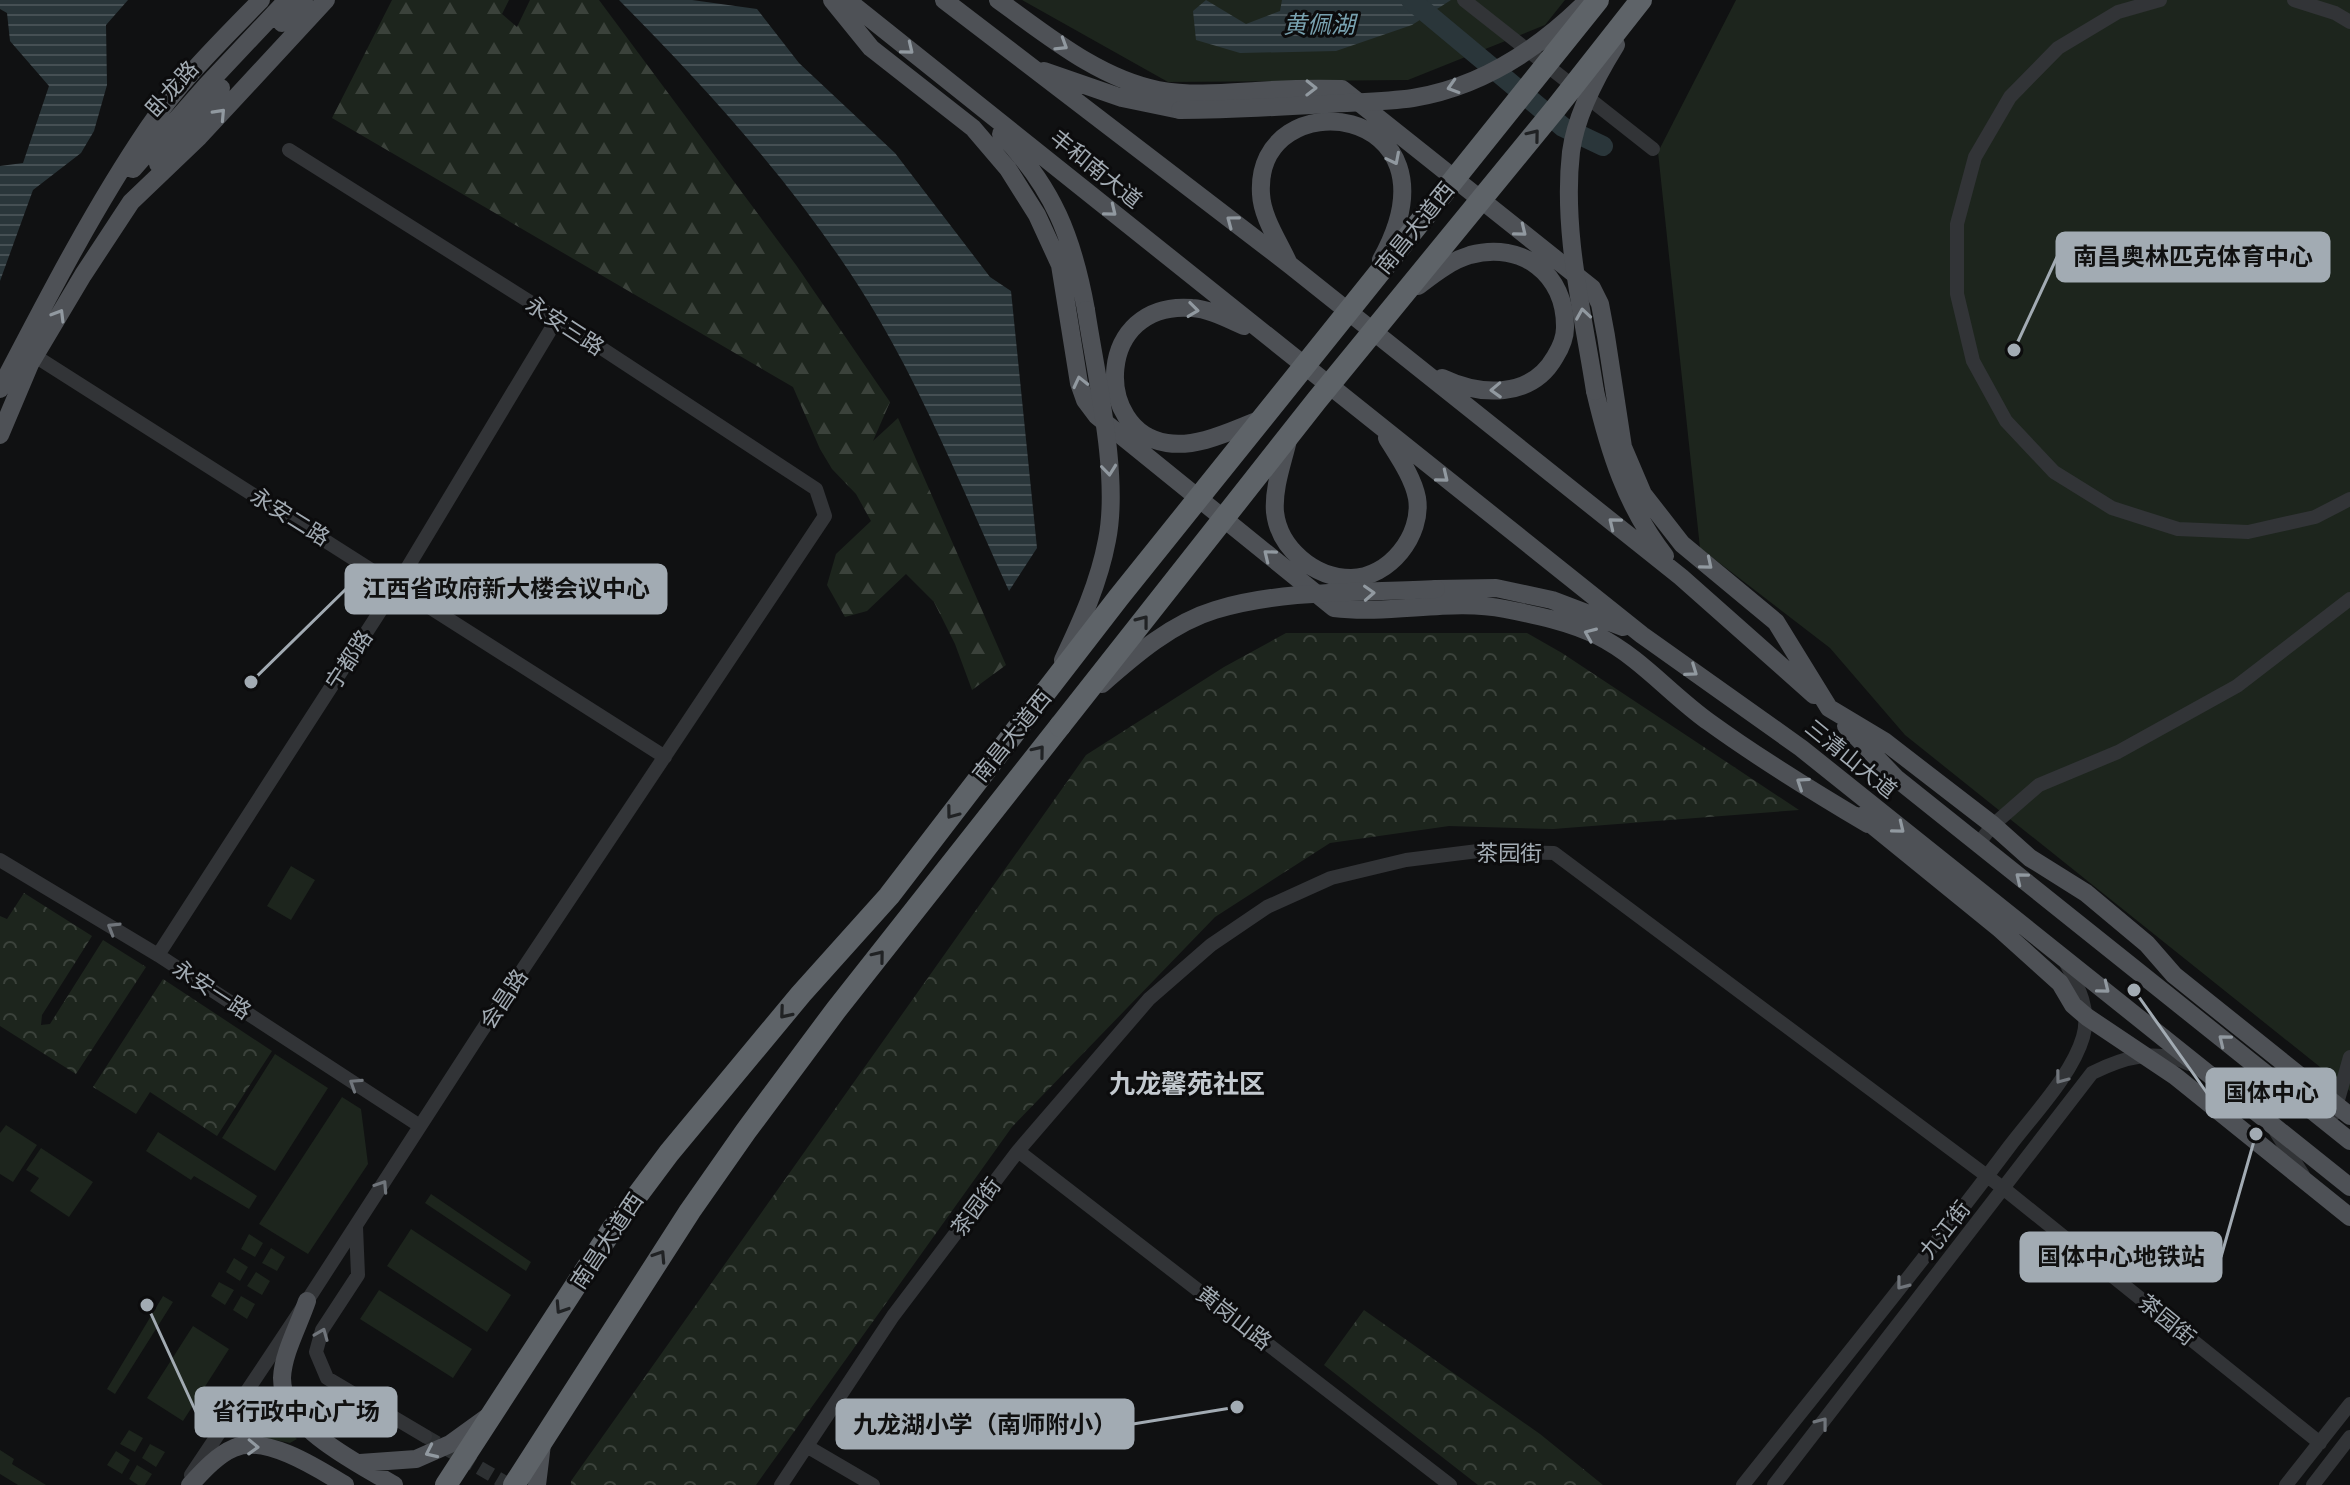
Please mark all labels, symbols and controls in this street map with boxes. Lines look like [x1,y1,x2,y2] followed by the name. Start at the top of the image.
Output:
[1283,11,1359,39] water label: 黄佩湖
[1053,36,1068,51] one-way arrow
[899,39,914,53] one-way arrow
[141,56,203,122] street label: 卧龙路
[1447,78,1461,94] one-way arrow
[1305,80,1318,97] one-way arrow
[211,108,225,123] one-way arrow
[1045,125,1147,213] street label: 丰和南大道
[1524,130,1539,144] one-way arrow
[1384,151,1400,165] one-way arrow
[1371,177,1459,279] street label: 南昌大道西
[1101,202,1116,216] one-way arrow
[1226,216,1241,230] one-way arrow
[1512,222,1527,236] one-way arrow
[2057,233,2329,281] callout: 南昌奥林匹克体育中心
[2073,243,2313,271] text: 南昌奥林匹克体育中心
[521,292,609,360] street label: 永安三路
[1186,301,1200,318] one-way arrow
[1575,307,1592,320] one-way arrow
[49,310,65,324] one-way arrow
[1072,376,1089,390] one-way arrow
[1489,382,1502,399] one-way arrow
[1100,464,1117,477] one-way arrow
[1434,467,1449,481] one-way arrow
[246,483,334,551] street label: 永安二路
[1608,519,1623,533] one-way arrow
[1263,551,1278,565] one-way arrow
[1698,554,1712,569] one-way arrow
[346,565,666,613] callout: 江西省政府新大楼会议中心
[362,575,650,603] text: 江西省政府新大楼会议中心
[1363,584,1376,601] one-way arrow
[1133,616,1148,630] one-way arrow
[321,626,377,694] street label: 宁都路
[1584,627,1598,643] one-way arrow
[1684,661,1698,676] one-way arrow
[968,685,1056,787] street label: 南昌大道西
[1800,715,1902,803] street label: 三清山大道
[1029,746,1044,760] one-way arrow
[1796,778,1810,793] one-way arrow
[947,804,961,819] one-way arrow
[1890,818,1904,833] one-way arrow
[1476,841,1542,866] street label: 茶园街
[2015,873,2030,887] one-way arrow
[107,922,122,938] one-way arrow
[869,951,884,965] one-way arrow
[168,956,256,1024] street label: 永安一路
[475,965,533,1033] street label: 会昌路
[2095,979,2110,993] one-way arrow
[780,1003,795,1018] one-way arrow
[2218,1035,2233,1050] one-way arrow
[1109,1069,1265,1099] district label: 九龙馨苑社区
[2057,1069,2071,1084] one-way arrow
[2207,1069,2335,1117] callout: 国体中心
[349,1078,364,1093] one-way arrow
[2223,1079,2319,1107] text: 国体中心
[946,1173,1006,1241] street label: 茶园街
[372,1180,387,1195] one-way arrow
[566,1188,648,1294] street label: 南昌大道西
[1915,1196,1975,1264] street label: 九江街
[2021,1233,2221,1281] callout: 国体中心地铁站
[2037,1243,2205,1271] text: 国体中心地铁站
[651,1251,666,1265] one-way arrow
[1898,1275,1912,1290] one-way arrow
[1192,1281,1276,1355] street label: 黄岗山路
[2133,1290,2201,1350] street label: 茶园街
[555,1300,570,1314] one-way arrow
[312,1328,329,1342] one-way arrow
[196,1388,396,1436] callout: 省行政中心广场
[212,1398,380,1426] text: 省行政中心广场
[837,1400,1133,1448] callout: 九龙湖小学（南师附小）
[853,1411,1117,1439] text: 九龙湖小学（南师附小）
[1812,1418,1826,1432] one-way arrow
[248,1438,260,1456] one-way arrow
[424,1443,439,1459] one-way arrow

